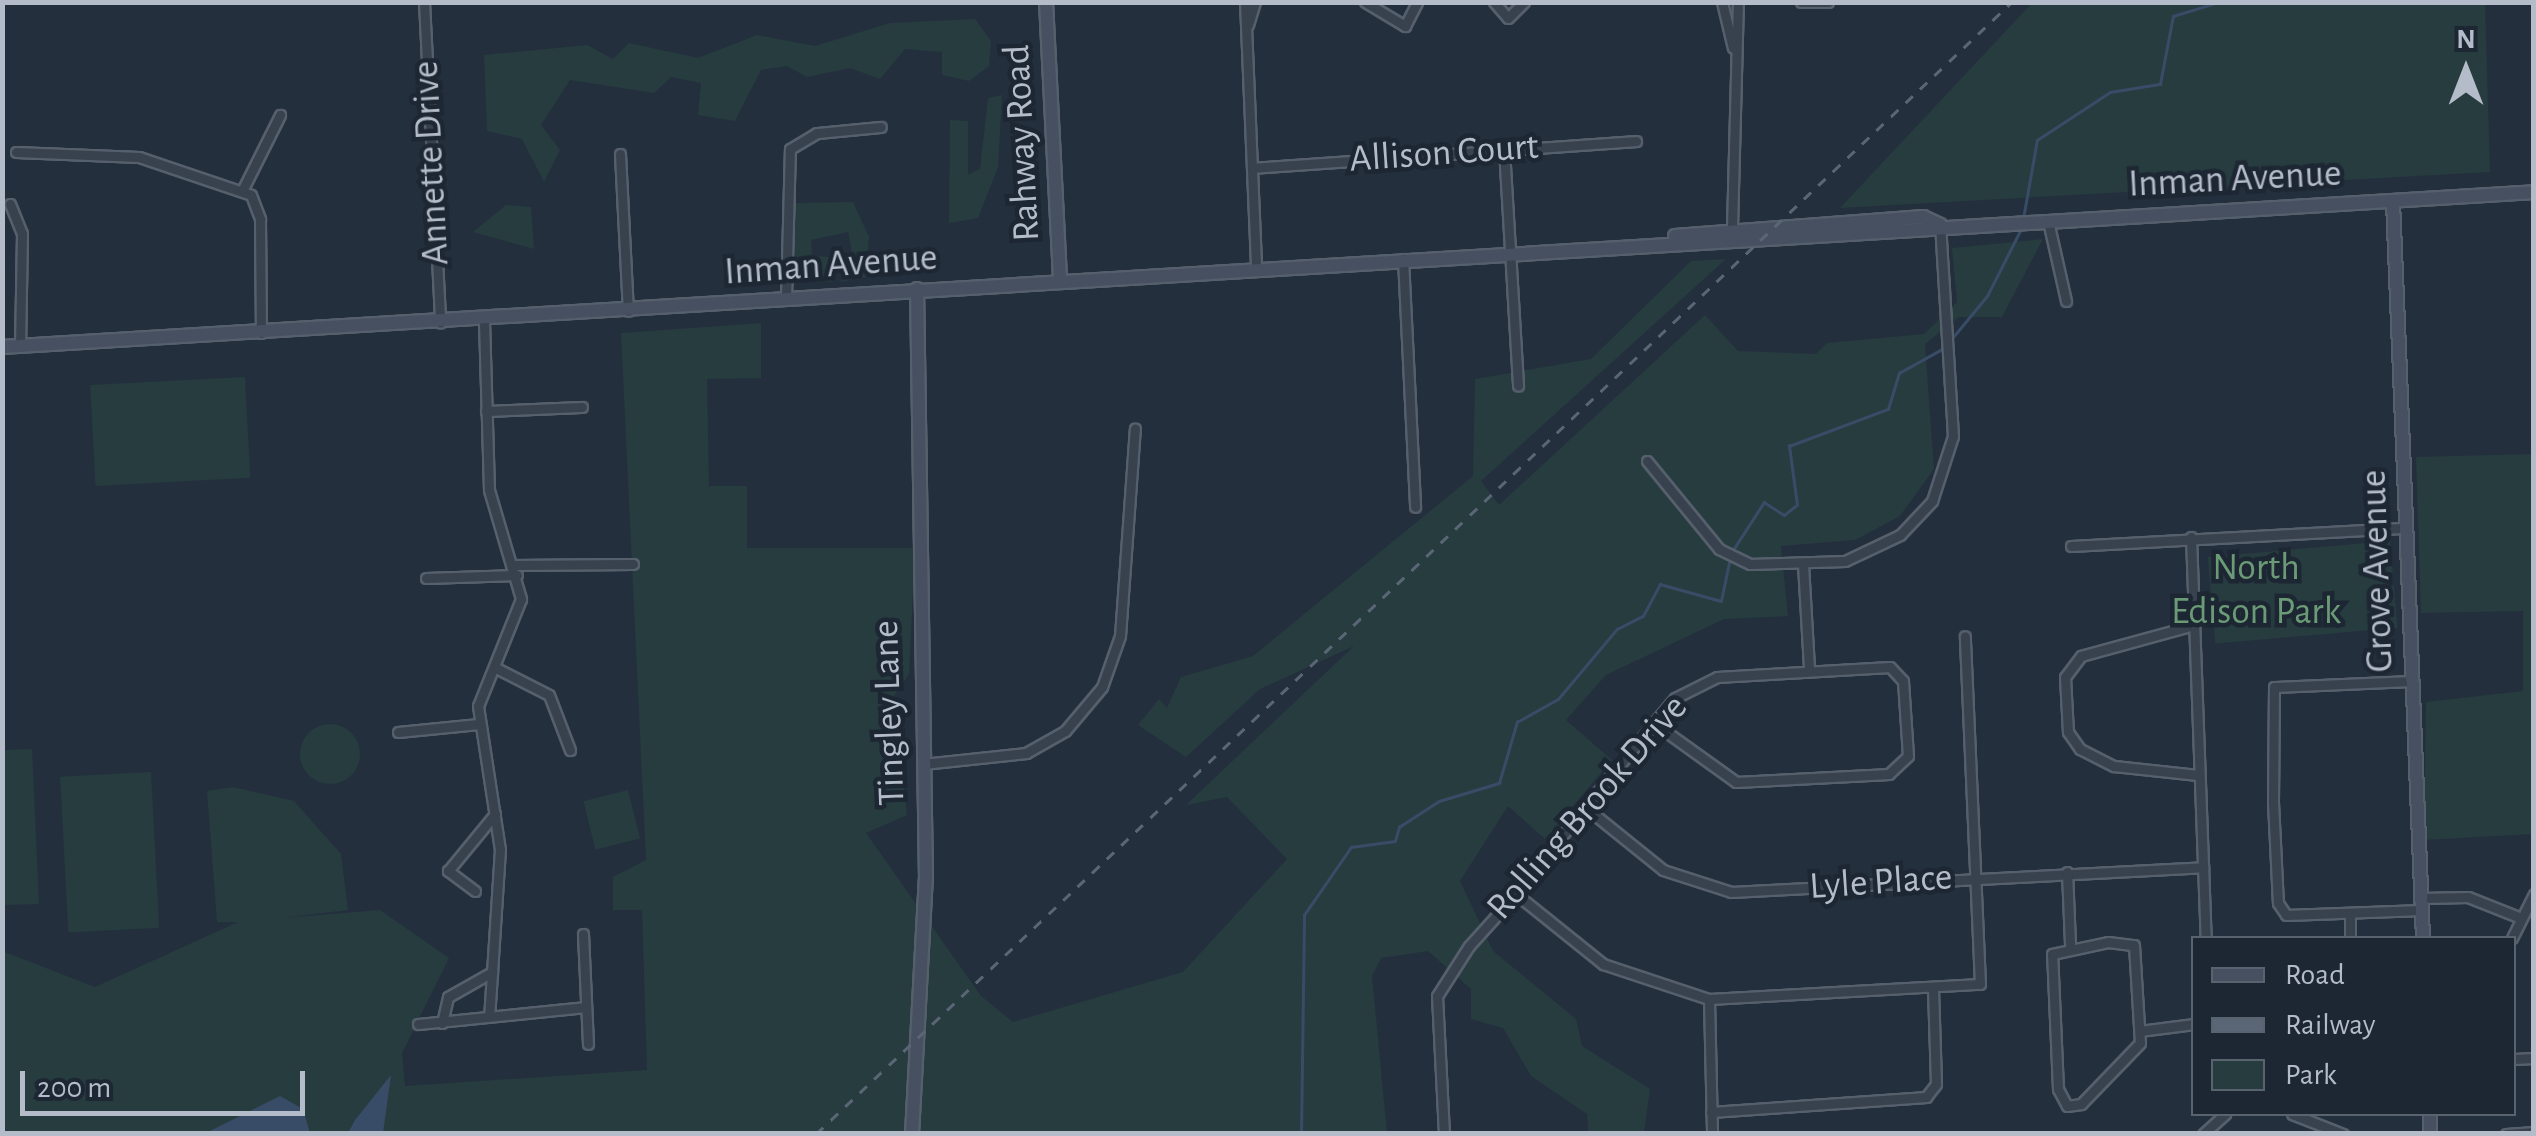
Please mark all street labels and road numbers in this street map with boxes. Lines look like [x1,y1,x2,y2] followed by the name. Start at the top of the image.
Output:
[995,43,1051,243] street label: Rahway Road
[404,60,460,266] street label: Annette Drive
[1348,125,1540,183] street label: Allison Court
[2127,152,2343,208] street label: Inman Avenue
[723,236,939,296] street label: Inman Avenue
[2352,469,2404,673] street label: Grove Avenue
[864,620,916,806] street label: Tingley Lane
[1478,686,1698,930] street label: Rolling Brook Drive
[1808,855,1954,911] street label: Lyle Place

